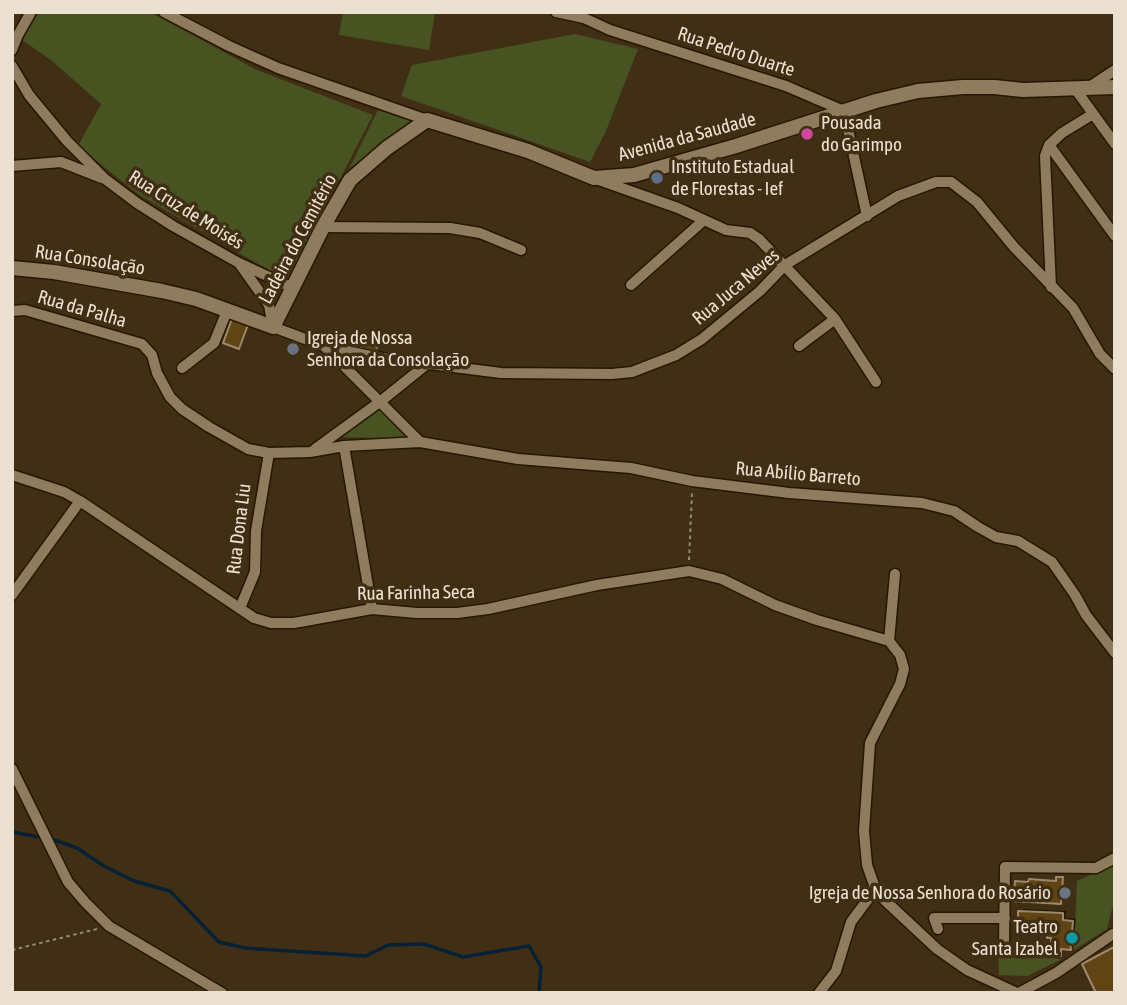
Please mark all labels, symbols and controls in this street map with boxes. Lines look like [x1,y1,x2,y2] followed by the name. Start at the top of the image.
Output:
[675,22,797,82] street label: Rua Pedro Duarte
[616,108,758,166] street label: Avenida da Saudade
[821,112,902,156] place label: Pousada do Garimpo
[799,126,815,142] marker: Pousada do Garimpo
[671,156,794,200] place label: Instituto Estadual de Florestas - Ief
[124,166,248,254] street label: Rua Cruz de Moisés
[254,170,342,308] street label: Ladeira do Cemitério
[649,170,665,186] marker: Instituto Estadual de Florestas - Ief
[33,240,147,280] street label: Rua Consolação
[688,244,784,330] street label: Rua Juca Neves
[35,285,129,333] street label: Rua da Palha
[307,327,469,371] place label: Igreja de Nossa Senhora da Consolação
[285,341,301,357] marker: Igreja de Nossa Senhora da Consolação
[734,457,862,491] street label: Rua Abílio Barreto
[222,482,256,576] street label: Rua Dona Liu
[357,581,475,605] street label: Rua Farinha Seca
[809,882,1051,904] place label: Igreja de Nossa Senhora do Rosário
[1057,885,1073,901] marker: Igreja de Nossa Senhora do Rosário
[972,916,1058,960] place label: Teatro Santa Izabel
[1064,930,1080,946] marker: Teatro Santa Izabel

